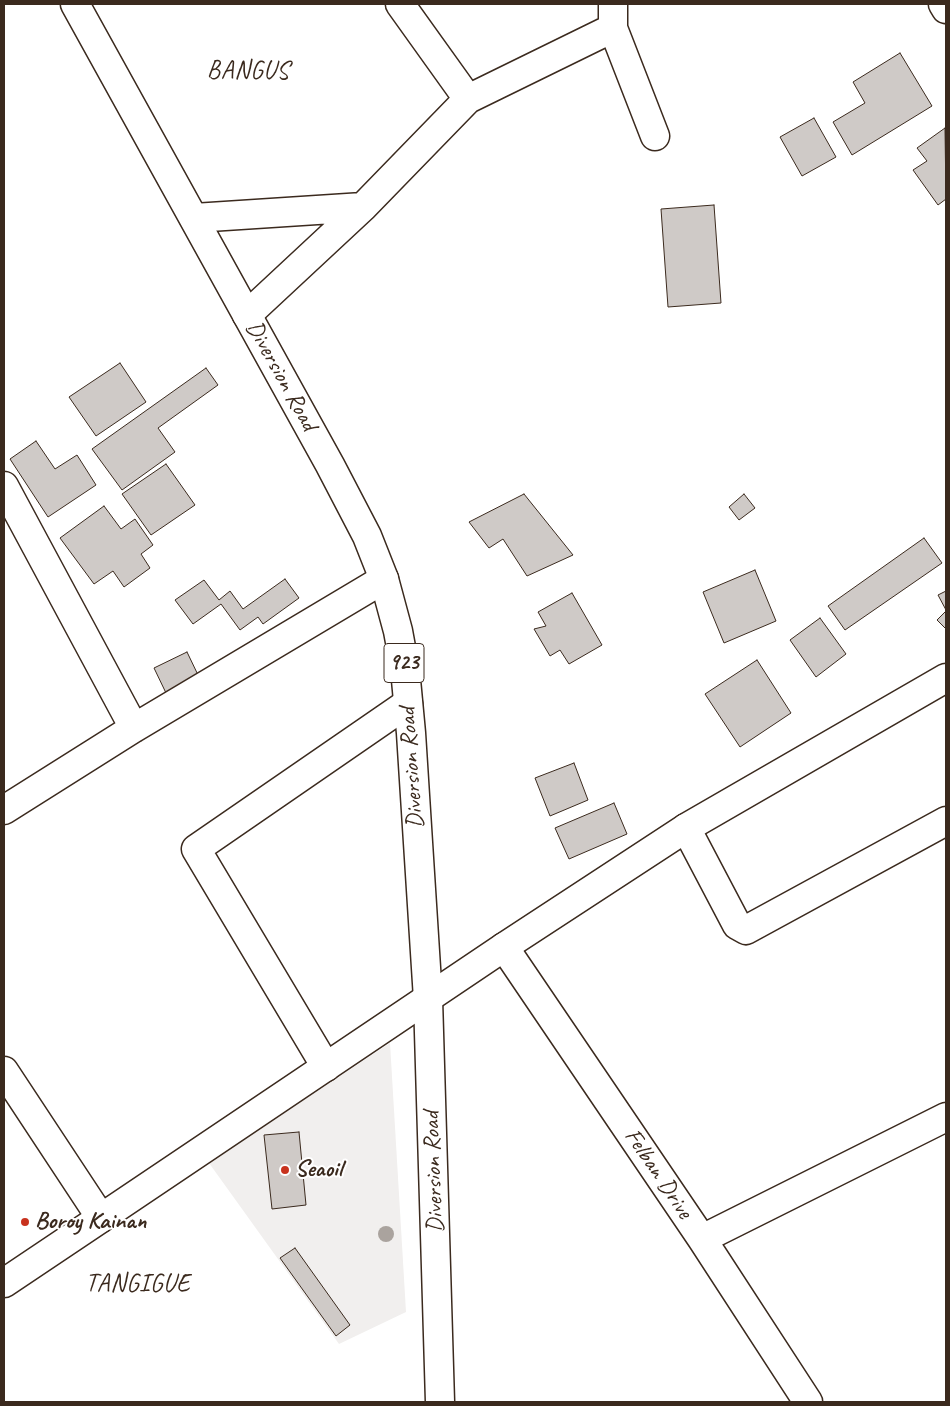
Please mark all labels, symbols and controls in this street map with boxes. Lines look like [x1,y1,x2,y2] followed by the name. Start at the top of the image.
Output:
[206,56,290,86] district label: BANGUS
[239,316,323,436] street label: Diversion Road
[384,644,424,682] road number: 923
[393,707,431,829] street label: Diversion Road
[417,1111,451,1233] street label: Diversion Road
[617,1123,699,1225] street label: Felban Drive
[295,1156,342,1184] place label: Seaoil
[279,1164,291,1176] marker: Seaoil
[35,1208,146,1236] place label: Boroy Kainan
[19,1216,31,1228] marker: Boroy Kainan
[85,1269,191,1299] district label: TANGIGUE

